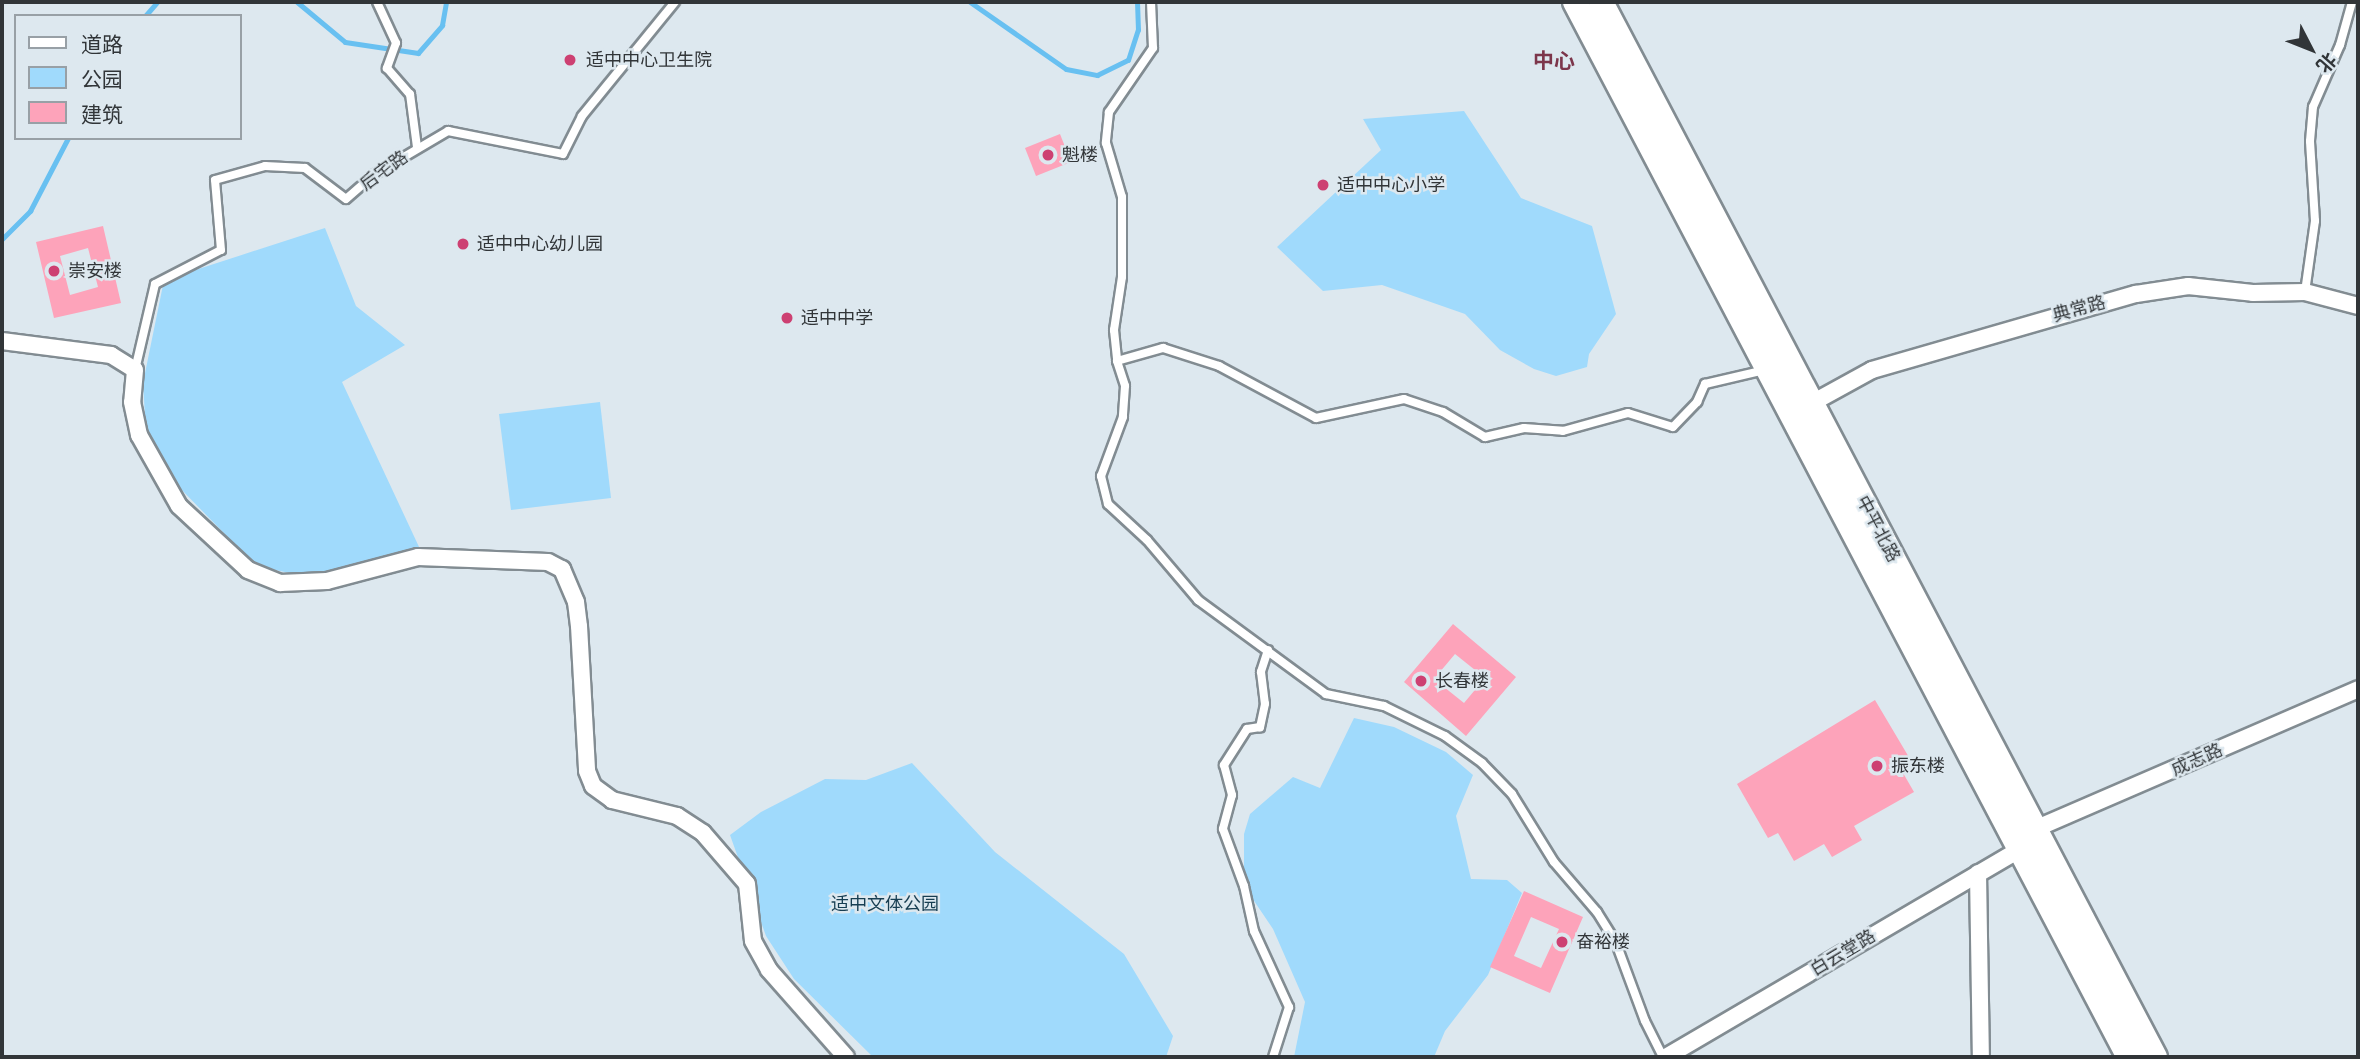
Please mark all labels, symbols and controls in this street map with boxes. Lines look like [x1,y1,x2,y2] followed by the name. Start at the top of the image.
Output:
[14,14,242,140] legend
[2276,14,2346,84] north arrow
[81,31,123,58] text: 道路
[1533,48,1575,74] district label: 中心
[2311,48,2342,78] text: 北
[586,49,712,71] place label: 适中中心卫生院
[560,50,580,70] marker: 适中中心卫生院
[81,66,123,93] text: 公园
[81,101,123,128] text: 建筑
[1062,144,1098,166] place label: 魁楼
[356,146,412,196] street label: 后宅路
[1040,147,1056,163] marker: 魁楼
[1337,174,1445,196] place label: 适中中心小学
[1315,177,1331,193] marker: 适中中心小学
[477,233,603,255] place label: 适中中心幼儿园
[455,236,471,252] marker: 适中中心幼儿园
[68,260,122,282] place label: 崇安楼
[46,263,62,279] marker: 崇安楼
[2050,292,2108,326] street label: 典常路
[801,307,873,329] place label: 适中中学
[779,310,795,326] marker: 适中中学
[1852,492,1904,566] street label: 中平北路
[1435,670,1489,692] place label: 长春楼
[1413,673,1429,689] marker: 长春楼
[2168,739,2226,781] street label: 成志路
[1891,755,1945,777] place label: 振东楼
[1869,758,1885,774] marker: 振东楼
[831,893,939,915] park label: 适中文体公园
[1807,925,1879,981] street label: 白云堂路
[1576,931,1630,953] place label: 奋裕楼
[1554,934,1570,950] marker: 奋裕楼

